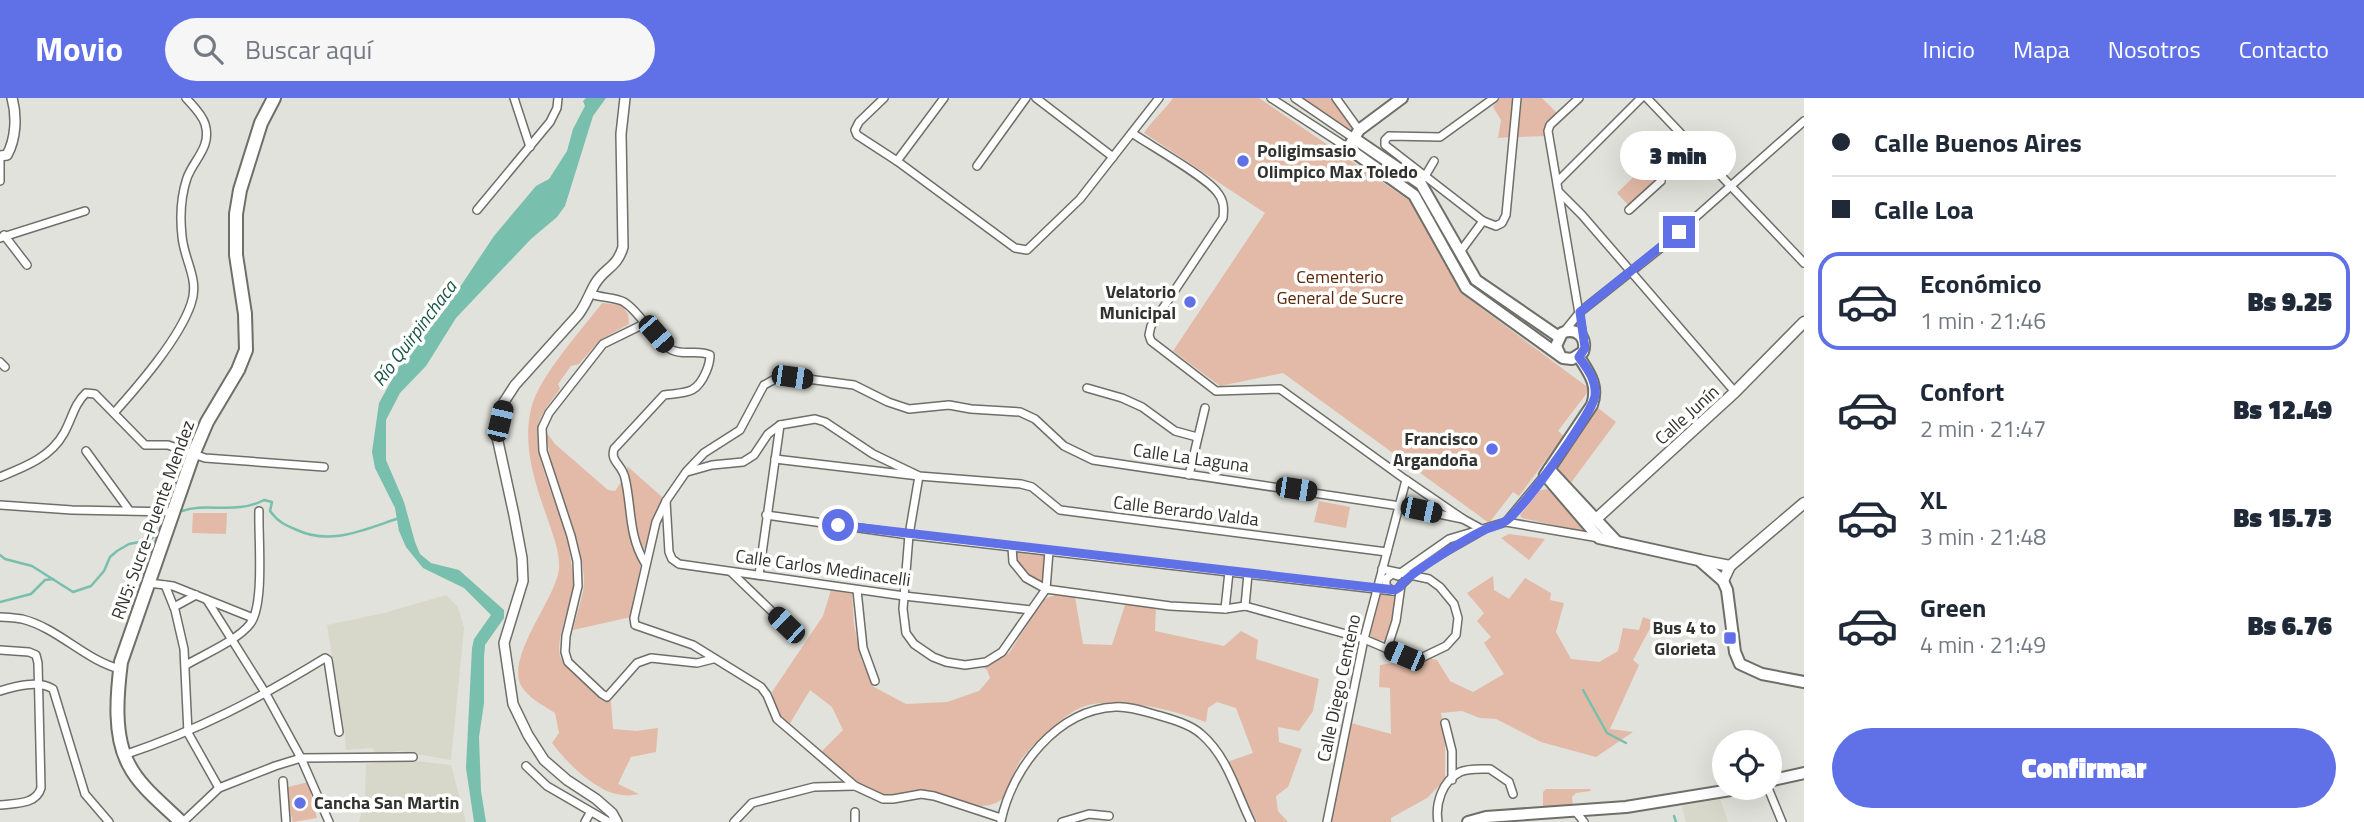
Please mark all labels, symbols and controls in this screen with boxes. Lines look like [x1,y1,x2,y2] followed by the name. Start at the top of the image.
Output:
[165,18,655,81] search box
[35,24,123,74] text: Movio
[189,30,227,68] icon: search
[245,30,372,69] text: Buscar aquí
[1923,31,1975,67] text: Inicio
[2013,31,2070,67] text: Mapa
[2108,31,2201,67] text: Nosotros
[2239,31,2329,67] text: Contacto
[1874,123,2082,162] text: Calle Buenos Aires
[1621,130,1737,180] callout: 3 min
[1257,137,1418,185] place label: Poligimsasio Olimpico Max Toledo
[1649,138,1707,173] text: 3 min
[1235,153,1251,169] marker: Poligimsasio Olimpico Max Toledo
[1874,190,1974,229] text: Calle Loa
[1663,216,1695,248] route end
[1276,263,1404,311] park label: Cementerio General de Sucre
[1920,264,2042,303] text: Económico
[1836,270,1899,333] icon: car
[364,272,464,392] water label: Río Quirpinchaca
[1099,278,1176,326] place label: Velatorio Municipal
[2248,282,2332,321] text: Bs 9.25
[1182,294,1198,310] marker: Velatorio Municipal
[1920,303,2046,338] text: 1 min · 21:46
[635,311,678,357] car
[770,364,815,390] car
[1920,372,2004,411] text: Confort
[1649,378,1725,451] street label: Calle Junín
[1836,378,1899,441] icon: car
[2233,390,2332,429] text: Bs 12.49
[486,398,515,444] car
[1920,411,2046,446] text: 2 min · 21:47
[104,416,201,623] street label: RN5: Sucre-Puente Mendez
[1393,425,1478,473] place label: Francisco Argandoña
[1131,436,1251,479] street label: Calle La Laguna
[1484,441,1500,457] marker: Francisco Argandoña
[1274,475,1319,503] car
[1920,480,1947,519] text: XL
[1836,486,1899,549] icon: car
[1112,488,1260,533] street label: Calle Berardo Valda
[1399,495,1444,525] car
[2233,498,2332,537] text: Bs 15.73
[822,509,854,541] route start
[1920,519,2046,554] text: 3 min · 21:48
[734,542,912,593] street label: Calle Carlos Medinacelli
[1920,588,1986,627] text: Green
[1836,594,1899,657] icon: car
[764,603,809,647] car
[2248,606,2332,645] text: Bs 6.76
[1310,612,1367,764] street label: Calle Diego Centeno
[1652,614,1716,662] place label: Bus 4 to Glorieta
[1920,627,2046,662] text: 4 min · 21:49
[1722,630,1738,646] marker: Bus 4 to Glorieta
[1381,638,1428,674] car
[1832,728,2336,808] button: Confirmar
[1712,730,1782,800] map controls
[1712,730,1782,800] button: locate
[314,789,459,816] place label: Cancha San Martin
[292,795,308,811] marker: Cancha San Martin

